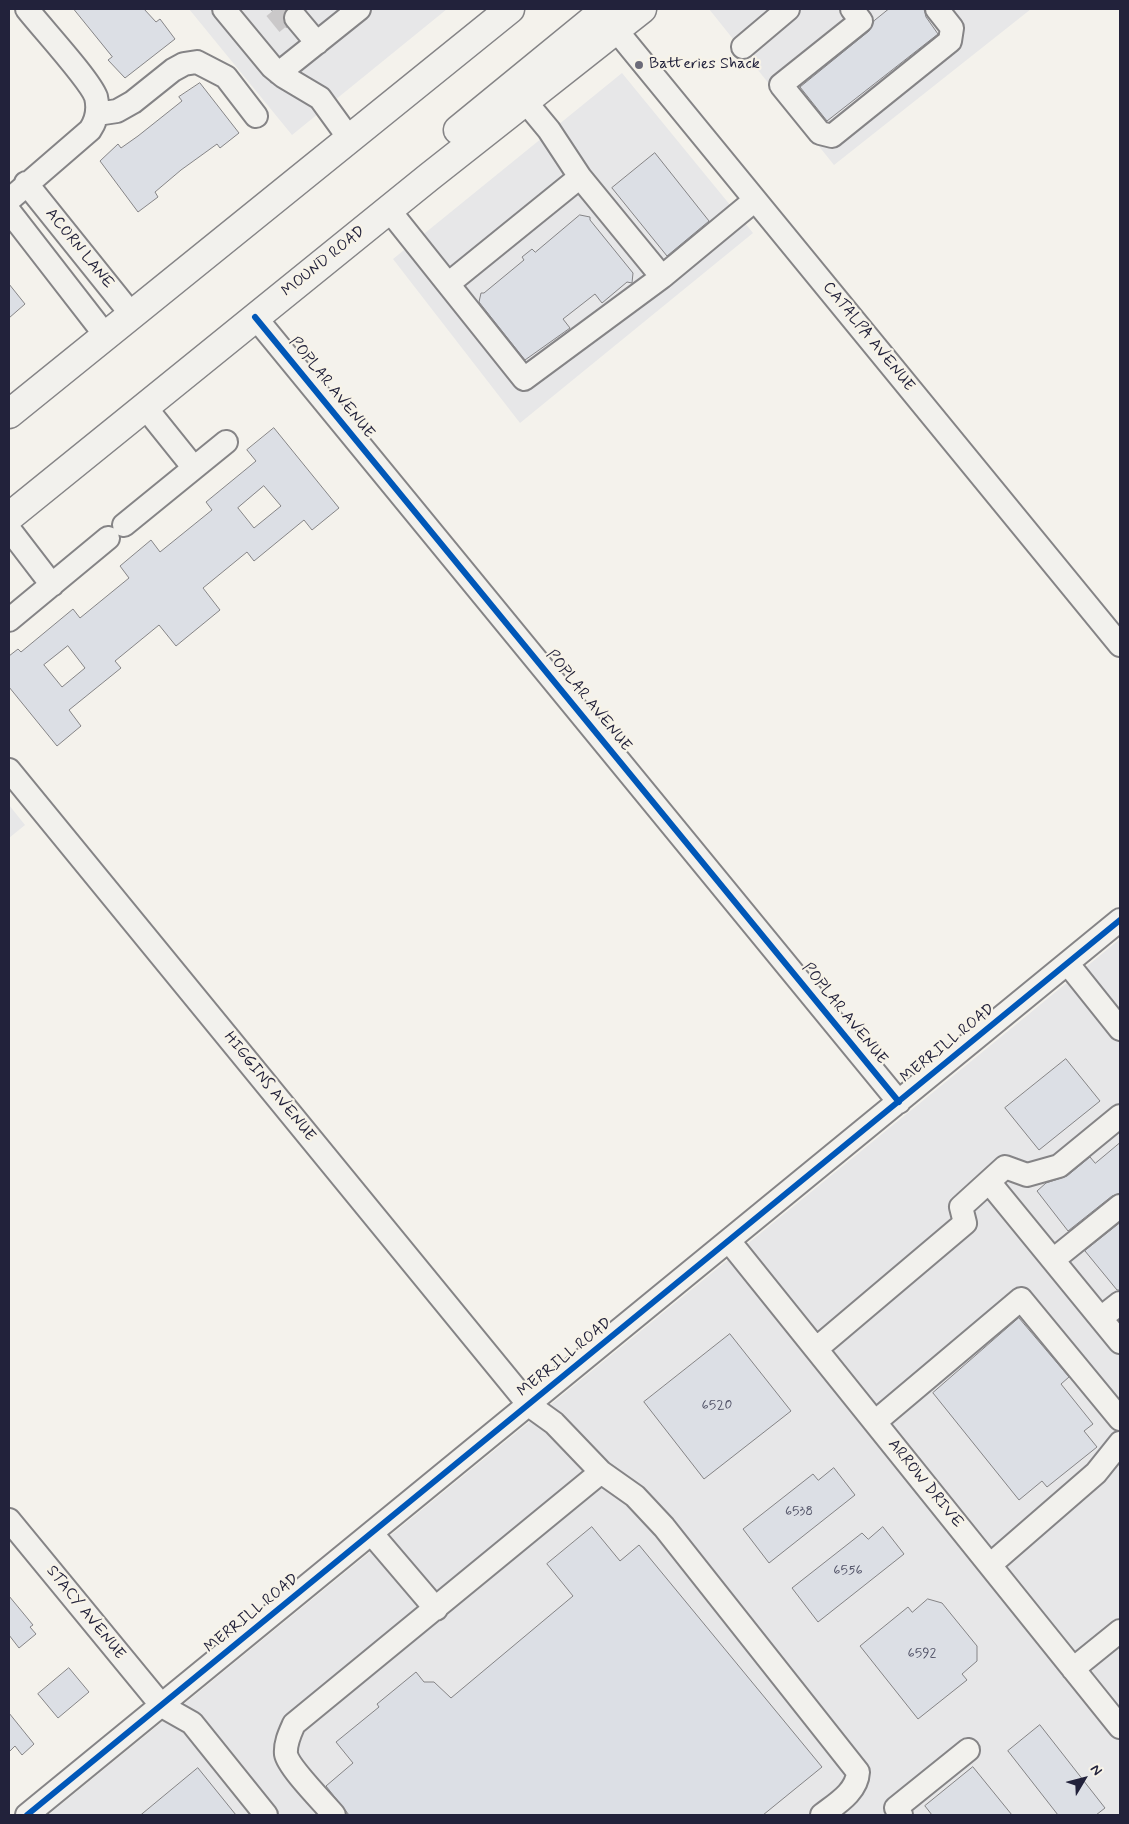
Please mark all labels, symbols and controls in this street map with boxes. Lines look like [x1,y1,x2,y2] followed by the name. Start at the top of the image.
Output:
[649,55,760,75] place label: Batteries Shack
[633,59,645,71] marker: Batteries Shack
[41,205,117,293] street label: ACORN LANE
[278,222,370,302] street label: MOUND ROAD
[818,278,918,396] street label: CATALPA AVENUE
[284,333,378,443] street label: POPLAR AVENUE
[541,646,635,756] street label: POPLAR AVENUE
[797,959,891,1069] street label: POPLAR AVENUE
[897,1000,999,1088] street label: MERRILL ROAD
[219,1028,319,1146] street label: HIGGINS AVENUE
[514,1314,616,1402] street label: MERRILL ROAD
[702,1398,732,1414] house number: 6520
[883,1436,967,1532] street label: ARROW DRIVE
[785,1504,813,1520] house number: 6538
[41,1562,129,1664] street label: STACY AVENUE
[833,1563,863,1579] house number: 6556
[201,1570,303,1658] street label: MERRILL ROAD
[908,1646,936,1662] house number: 6592
[1059,1754,1109,1804] north arrow
[1086,1761,1106,1779] text: N

